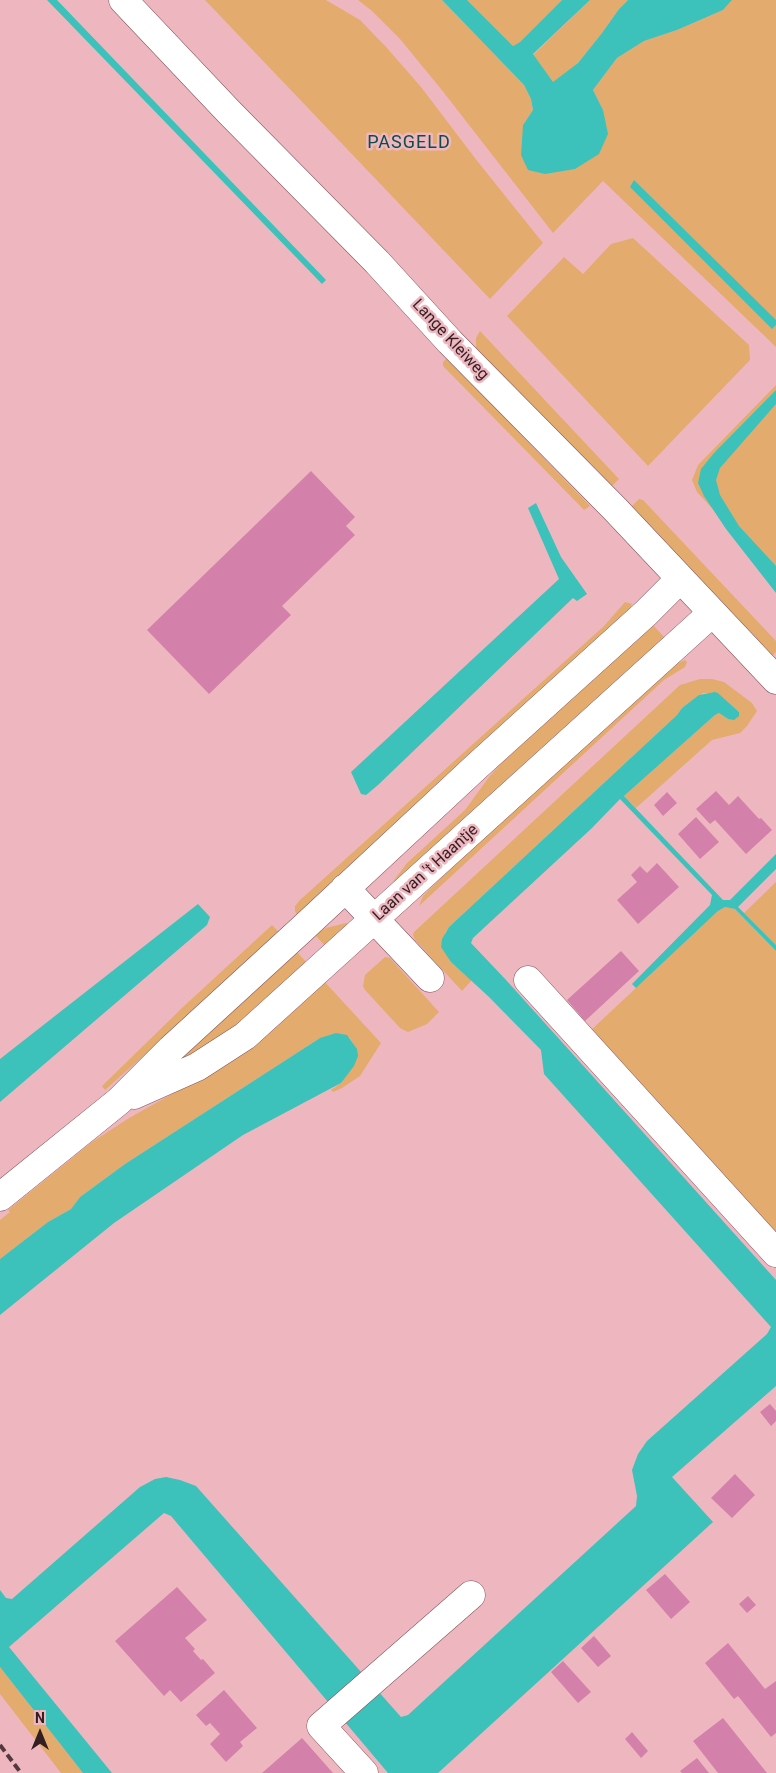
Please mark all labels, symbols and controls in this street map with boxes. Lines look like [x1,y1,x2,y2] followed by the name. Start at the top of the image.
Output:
[366,132,452,154] district label: PASGELD
[408,296,492,384] street label: Lange Kleiweg
[369,821,483,925] street label: Laan van 't Haantje
[15,1708,65,1758] north arrow
[35,1710,45,1726] text: N

